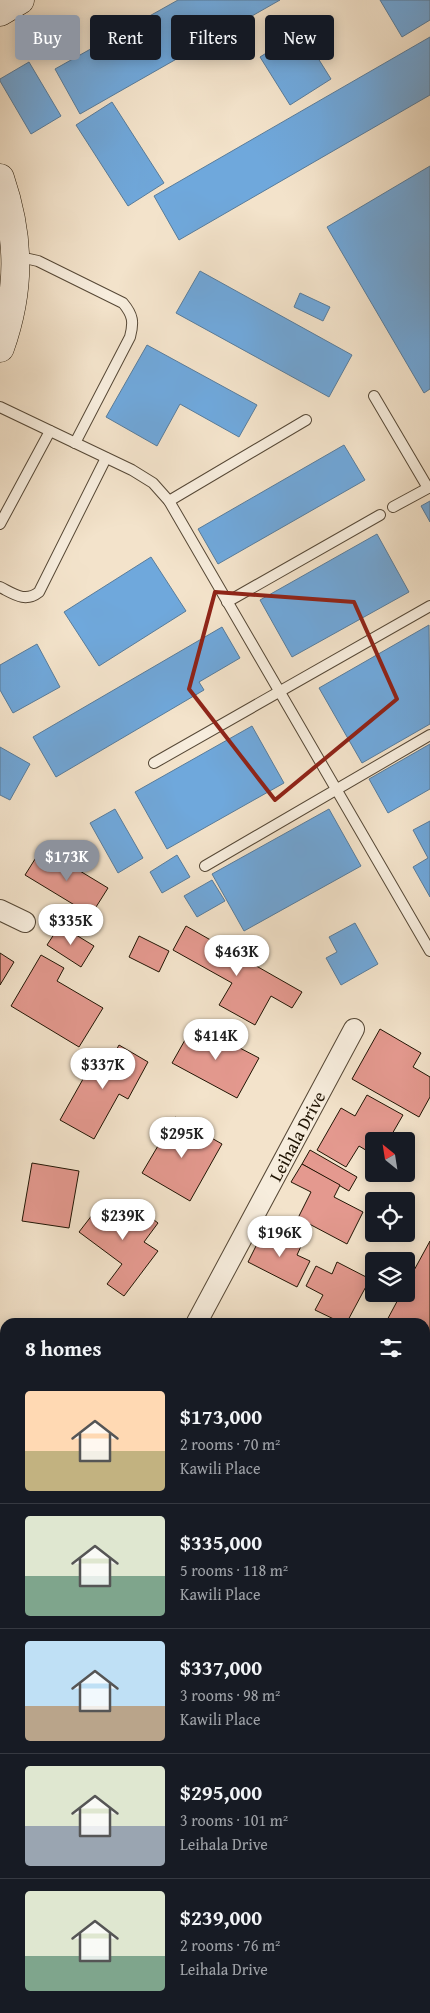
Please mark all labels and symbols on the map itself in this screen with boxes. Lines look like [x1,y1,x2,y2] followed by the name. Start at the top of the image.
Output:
[32,840,102,882] pin: $173K
[36,904,106,946] pin: $335K
[202,934,272,977] pin: $463K
[181,1018,251,1061] pin: $414K
[68,1048,138,1090] pin: $337K
[262,1086,332,1186] street label: Leihala Drive
[147,1116,217,1159] pin: $295K
[365,1132,415,1182] north arrow
[88,1198,158,1241] pin: $239K
[245,1216,315,1258] pin: $196K

